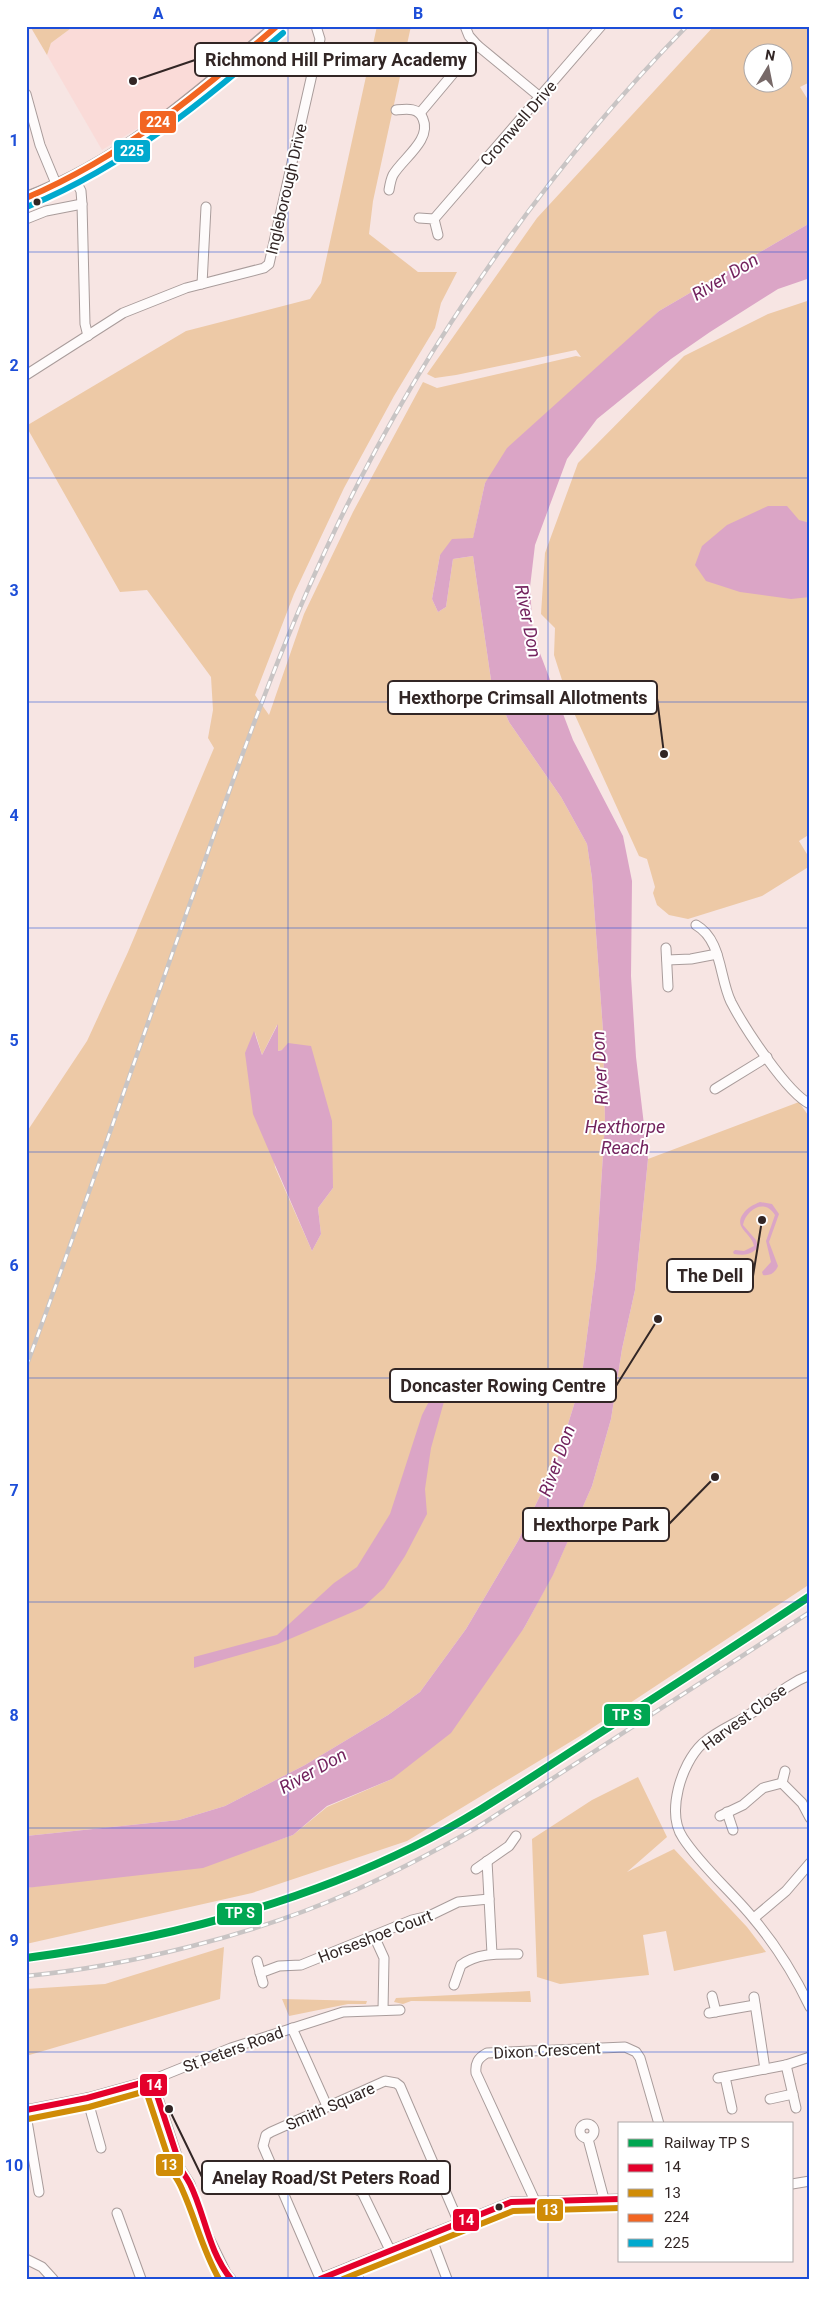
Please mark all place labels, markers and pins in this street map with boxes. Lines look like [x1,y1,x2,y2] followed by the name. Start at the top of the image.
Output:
[195,43,476,76] callout: Richmond Hill Primary Academy
[32,197,42,207] unlabelled marker
[388,681,657,714] callout: Hexthorpe Crimsall Allotments
[667,1259,753,1292] callout: The Dell
[390,1369,616,1402] callout: Doncaster Rowing Centre
[523,1508,669,1541] callout: Hexthorpe Park
[202,2161,450,2194] callout: Anelay Road/St Peters Road
[494,2202,504,2212] unlabelled marker

